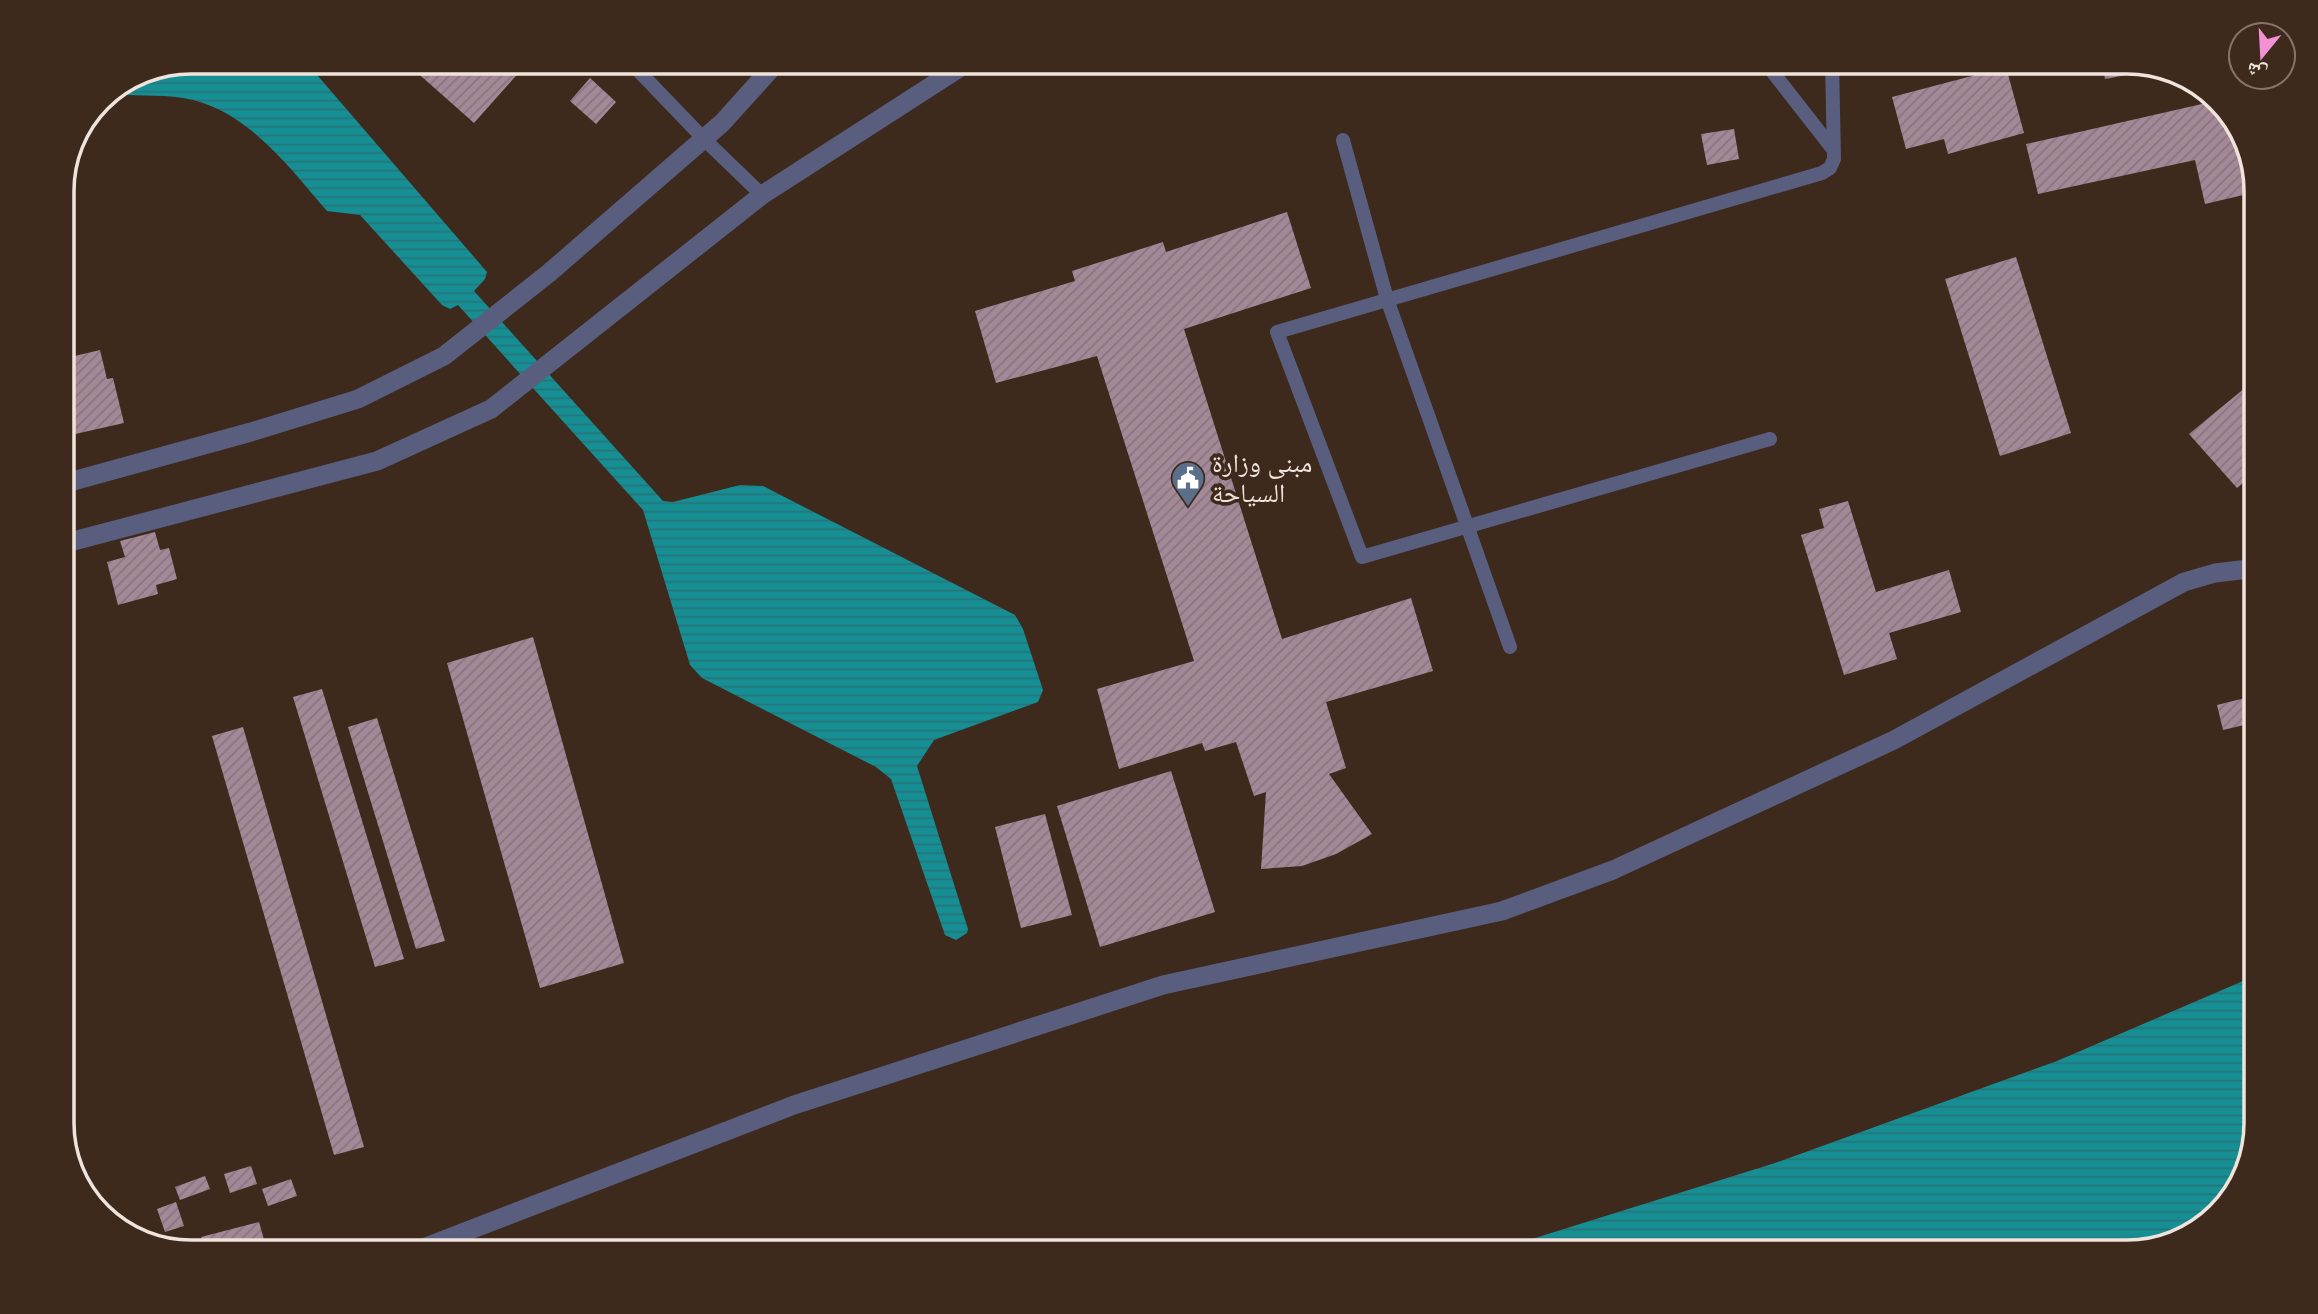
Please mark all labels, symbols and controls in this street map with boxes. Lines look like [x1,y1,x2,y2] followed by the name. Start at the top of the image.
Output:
[2227,21,2297,91] north arrow
[2244,58,2270,86] text: ش
[1212,447,1312,509] place label: مبنى وزارة السياحة
[1169,459,1207,508] public building icon: مبنى وزارة السياحة

